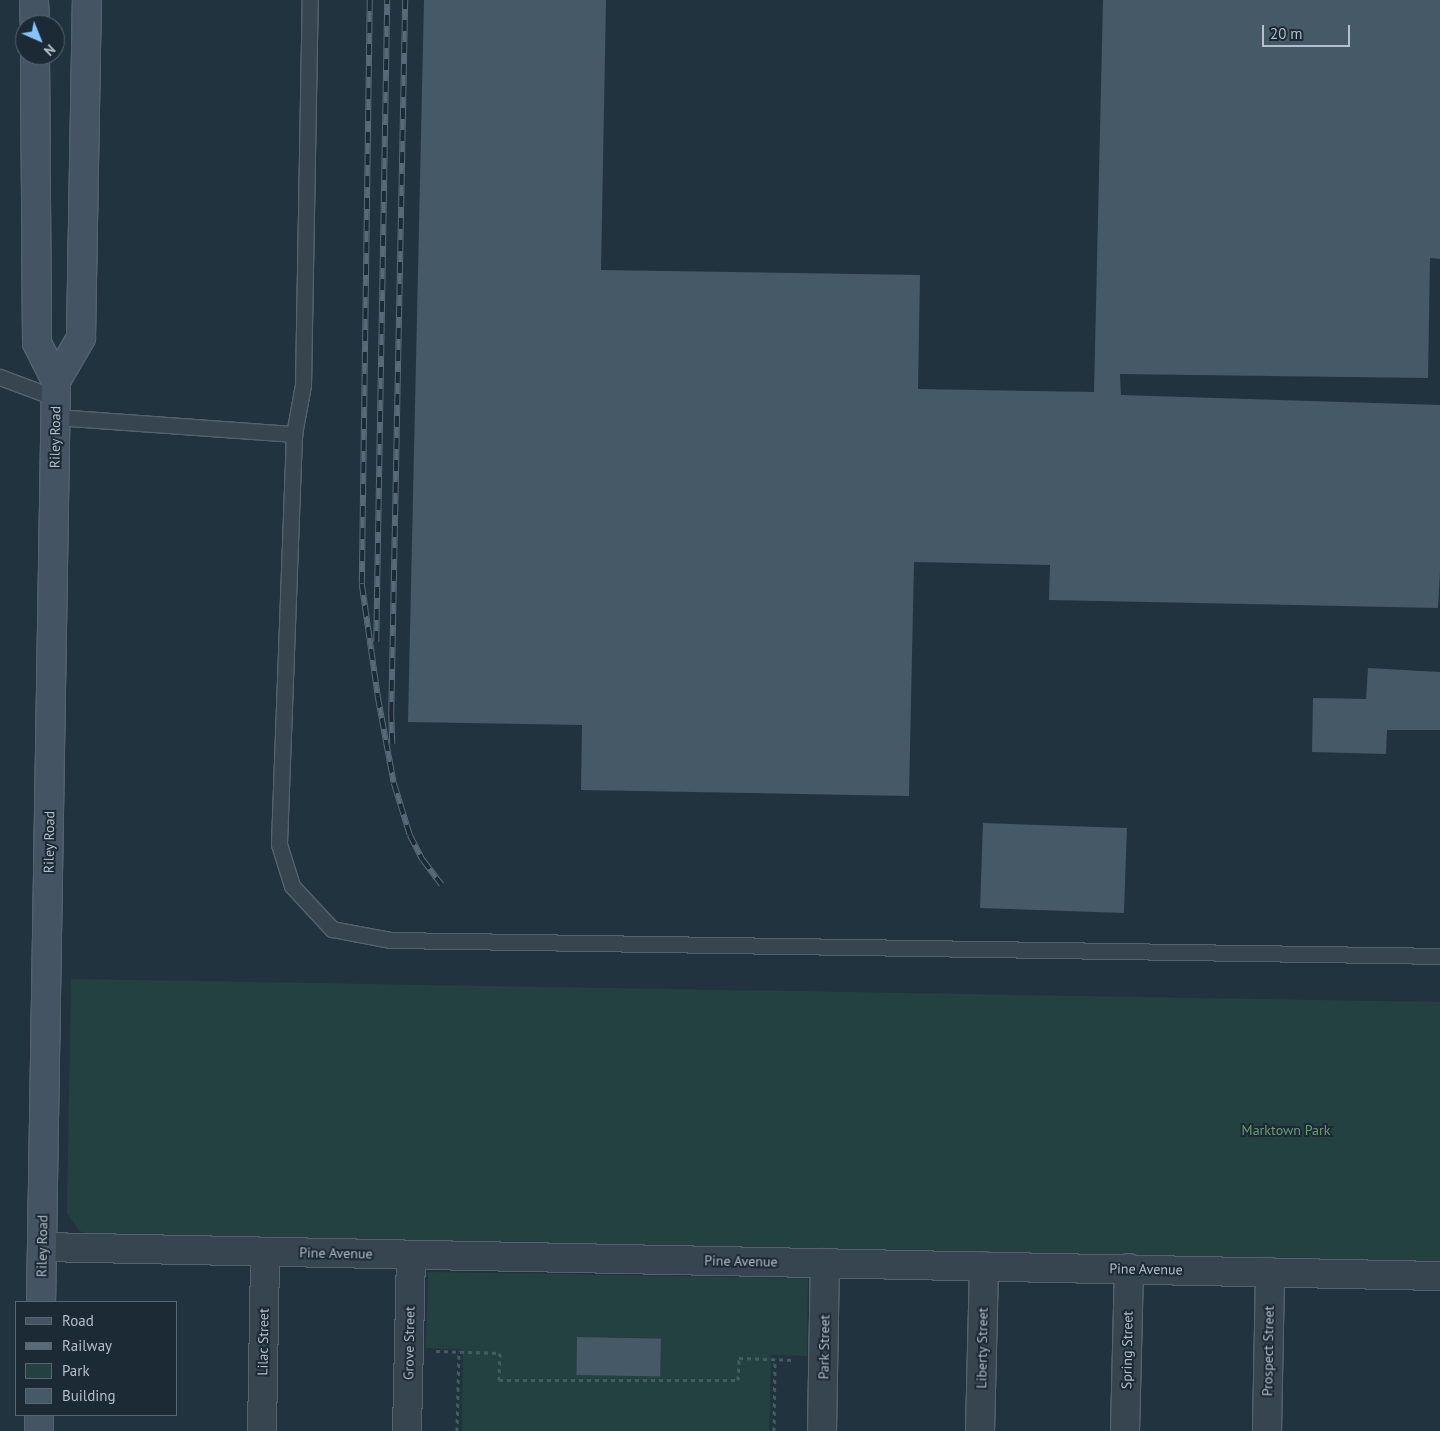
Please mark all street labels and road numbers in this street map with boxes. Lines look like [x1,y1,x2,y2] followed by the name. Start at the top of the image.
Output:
[46,405,64,469] street label: Riley Road
[40,810,58,874] street label: Riley Road
[33,1214,51,1278] street label: Riley Road
[299,1244,373,1262] street label: Pine Avenue
[704,1252,778,1270] street label: Pine Avenue
[1109,1260,1183,1278] street label: Pine Avenue
[400,1306,418,1380] street label: Grove Street
[1259,1306,1277,1396] street label: Prospect Street
[973,1307,991,1389] street label: Liberty Street
[254,1308,272,1376] street label: Lilac Street
[1118,1311,1136,1389] street label: Spring Street
[815,1314,833,1380] street label: Park Street

